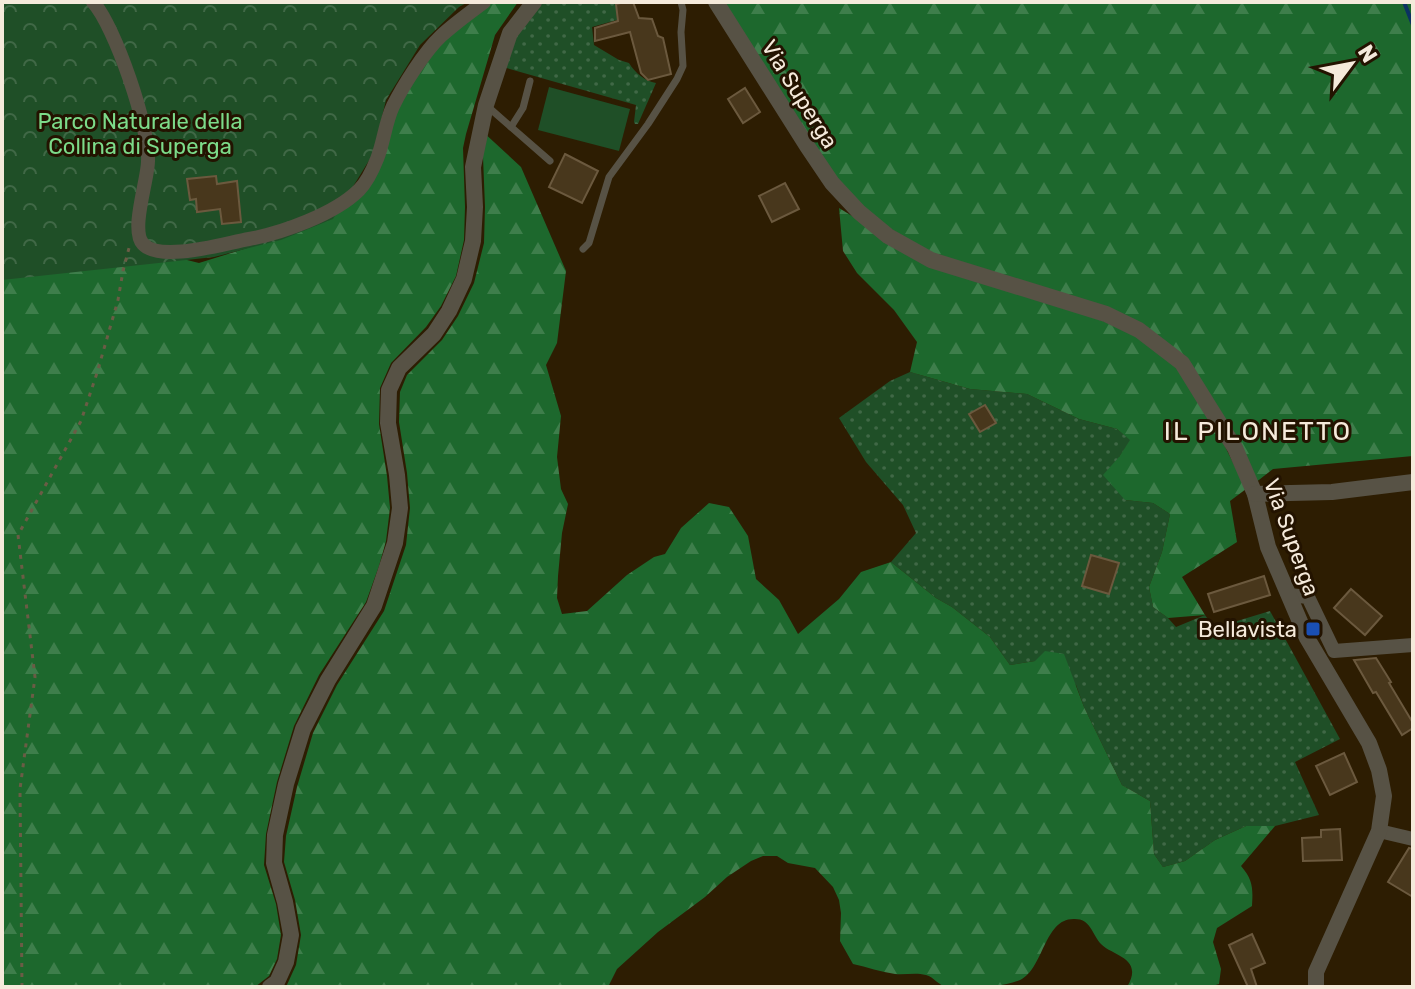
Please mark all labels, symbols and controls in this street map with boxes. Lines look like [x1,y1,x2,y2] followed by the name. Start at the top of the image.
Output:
[1311,24,1391,104] north arrow
[756,35,844,154] street label: Via Superga
[1352,40,1383,68] text: N
[37,108,243,160] park label: Parco Naturale della Collina di Superga
[1164,416,1352,447] district label: IL PILONETTO
[1258,475,1325,600] street label: Via Superga
[1198,616,1297,643] place label: Bellavista
[1304,620,1322,638] marker: Bellavista

